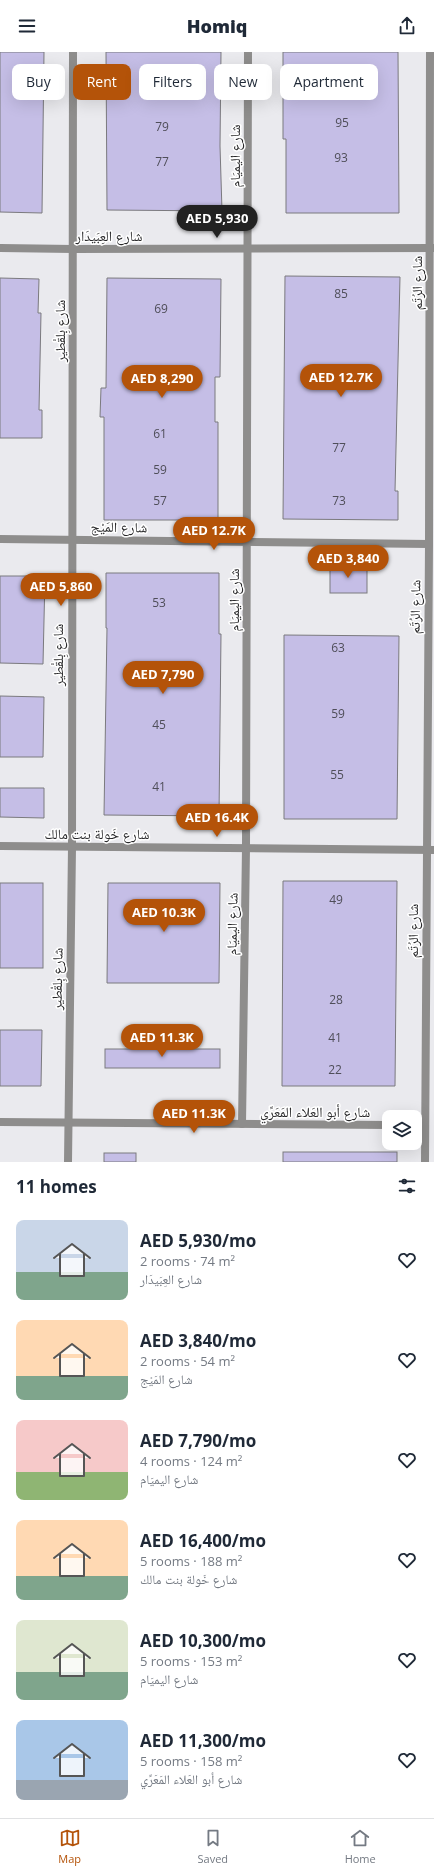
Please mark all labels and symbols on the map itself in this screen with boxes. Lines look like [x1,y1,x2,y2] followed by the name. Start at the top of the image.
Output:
[335,114,349,131] house number: 95
[155,118,169,135] house number: 79
[225,125,245,187] street label: شارع اليميَام
[334,149,348,166] house number: 93
[155,153,169,170] house number: 77
[171,205,263,239] pin: AED 5,930
[75,226,142,246] street label: شارع العِبَيدَار
[407,256,427,310] street label: شارع الرُتَم
[334,285,348,302] house number: 85
[50,300,71,363] street label: شارع بِلقْطير
[154,300,168,317] house number: 69
[295,364,387,398] pin: AED 12.7K
[116,365,208,399] pin: AED 8,290
[153,425,167,442] house number: 61
[332,439,346,456] house number: 77
[153,461,167,478] house number: 59
[153,492,167,509] house number: 57
[332,492,346,509] house number: 73
[90,517,148,537] street label: شارع المَيْج
[168,517,260,551] pin: AED 12.7K
[302,545,394,579] pin: AED 3,840
[224,569,244,631] street label: شارع اليميَام
[15,573,107,607] pin: AED 5,860
[405,580,425,634] street label: شارع الرُتَم
[152,594,166,611] house number: 53
[48,624,69,687] street label: شارع بِلقْطير
[331,639,345,656] house number: 63
[117,661,209,695] pin: AED 7,790
[331,705,345,722] house number: 59
[152,716,166,733] house number: 45
[330,766,344,783] house number: 55
[152,778,166,795] house number: 41
[171,804,263,838] pin: AED 16.4K
[45,824,149,844] street label: شارع خَولة بنت مالك
[329,891,343,908] house number: 49
[221,892,243,956] street label: شارع اليميَام
[118,899,210,933] pin: AED 10.3K
[403,904,423,958] street label: شارع الرُتَم
[46,948,68,1011] street label: شارع بِلقْطير
[329,991,343,1008] house number: 28
[116,1024,208,1058] pin: AED 11.3K
[328,1029,342,1046] house number: 41
[328,1061,342,1078] house number: 22
[148,1100,240,1134] pin: AED 11.3K
[260,1102,370,1124] street label: شارع أبو العَلاء المَعَرِّي

